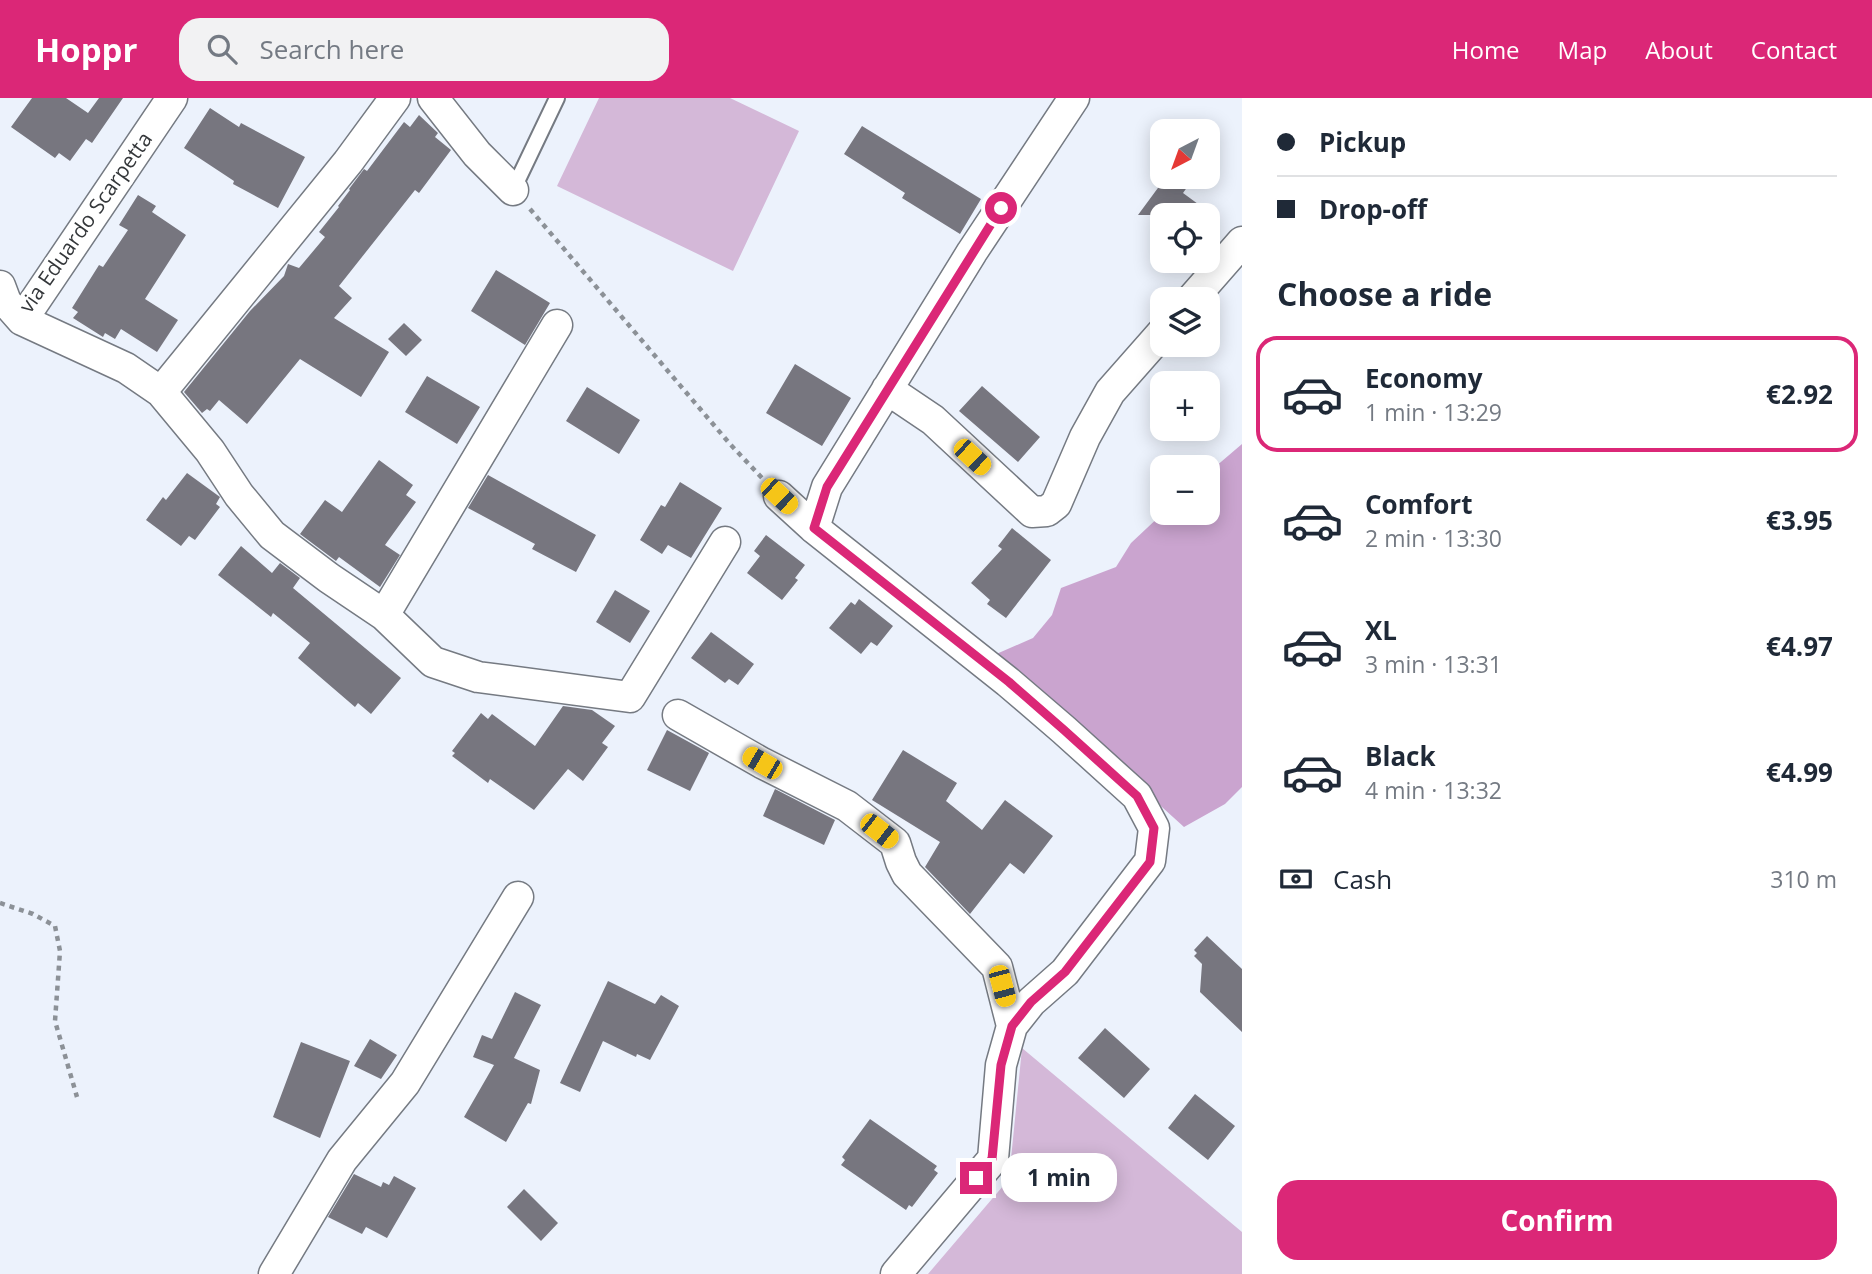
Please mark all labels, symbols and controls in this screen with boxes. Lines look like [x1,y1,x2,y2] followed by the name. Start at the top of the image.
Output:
[179,18,669,81] search box
[35,27,137,72] text: Hoppr
[203,30,241,68] icon: search
[259,31,404,67] text: Search here
[1452,33,1520,66] text: Home
[1558,33,1607,66] text: Map
[1645,33,1713,66] text: About
[1751,33,1837,66] text: Contact
[1150,119,1220,189] north arrow
[1150,119,1220,525] map controls
[1319,124,1406,160] text: Pickup
[12,126,158,318] street label: via Eduardo Scarpetta
[1319,191,1427,227] text: Drop-off
[985,192,1017,224] route start
[1150,203,1220,273] button: locate
[1277,272,1492,315] text: Choose a ride
[1150,287,1220,357] button: layers
[1365,360,1483,396] text: Economy
[1281,363,1344,426] icon: car
[1150,371,1220,441] button: +
[1766,376,1833,412] text: €2.92
[1365,396,1502,428] text: 1 min · 13:29
[950,435,995,479] car
[1150,455,1220,525] button: −
[757,474,802,518] car
[1365,486,1472,522] text: Comfort
[1281,489,1344,552] icon: car
[1766,502,1833,538] text: €3.95
[1365,522,1502,554] text: 2 min · 13:30
[1365,612,1397,648] text: XL
[1281,615,1344,678] icon: car
[1766,628,1833,664] text: €4.97
[1365,648,1502,680] text: 3 min · 13:31
[1365,738,1436,774] text: Black
[1281,741,1344,804] icon: car
[739,743,786,783] car
[1766,754,1833,790] text: €4.99
[1365,774,1502,806] text: 4 min · 13:32
[856,810,903,852] car
[1277,860,1315,898] icon: cash
[1333,861,1392,897] text: Cash
[1770,863,1837,895] text: 310 m
[987,963,1018,1009] car
[1000,1154,1116,1202] callout: 1 min
[1027,1161,1091,1193] text: 1 min
[960,1162,992,1194] route end
[1277,1180,1837,1260] button: Confirm

